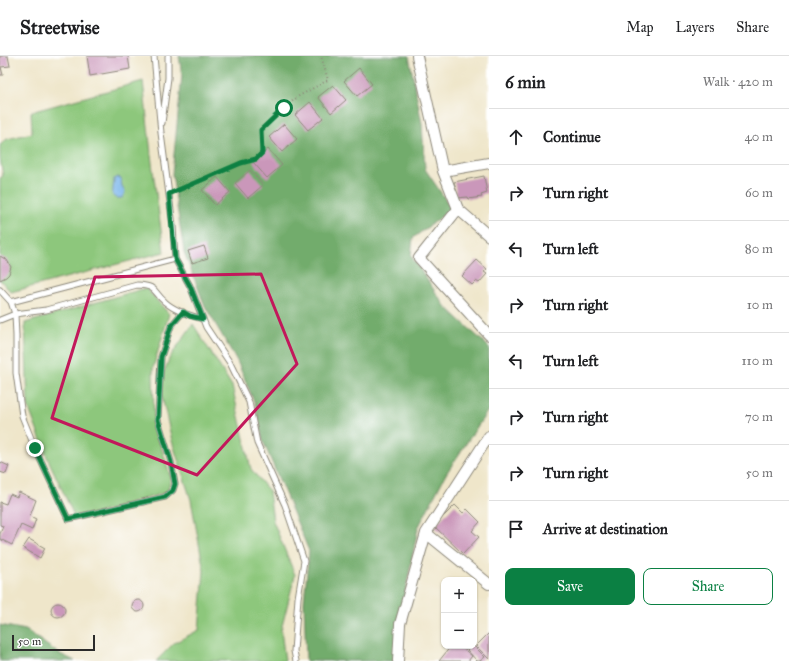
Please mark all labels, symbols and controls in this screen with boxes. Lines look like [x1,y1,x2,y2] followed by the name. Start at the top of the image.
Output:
[20,16,100,39] text: Streetwise
[626,19,654,36] text: Map
[676,19,714,36] text: Layers
[736,19,769,36] text: Share
[505,72,546,93] text: 6 min
[703,74,773,90] text: Walk · 420 m
[275,99,293,117] route start
[505,126,527,148] icon: ahead
[543,128,601,146] text: Continue
[744,129,773,145] text: 40 m
[505,182,527,204] icon: right
[543,184,608,202] text: Turn right
[745,185,773,201] text: 60 m
[505,238,527,260] icon: left
[543,240,599,258] text: Turn left
[745,241,773,257] text: 80 m
[505,294,527,316] icon: right
[543,296,608,314] text: Turn right
[747,297,773,313] text: 10 m
[505,350,527,372] icon: left
[543,352,599,370] text: Turn left
[741,353,773,369] text: 110 m
[505,406,527,428] icon: right
[543,408,608,426] text: Turn right
[745,409,773,425] text: 70 m
[26,439,44,457] route end
[505,462,527,484] icon: right
[543,464,608,482] text: Turn right
[746,465,773,481] text: 50 m
[505,518,527,540] icon: arrive
[543,520,668,538] text: Arrive at destination
[505,568,635,605] button: Save
[643,568,773,605] button: Share
[441,577,477,649] map controls
[441,577,477,613] button: +
[441,613,477,649] button: −
[12,633,95,652] scale bar
[18,635,41,648] text: 50 m

